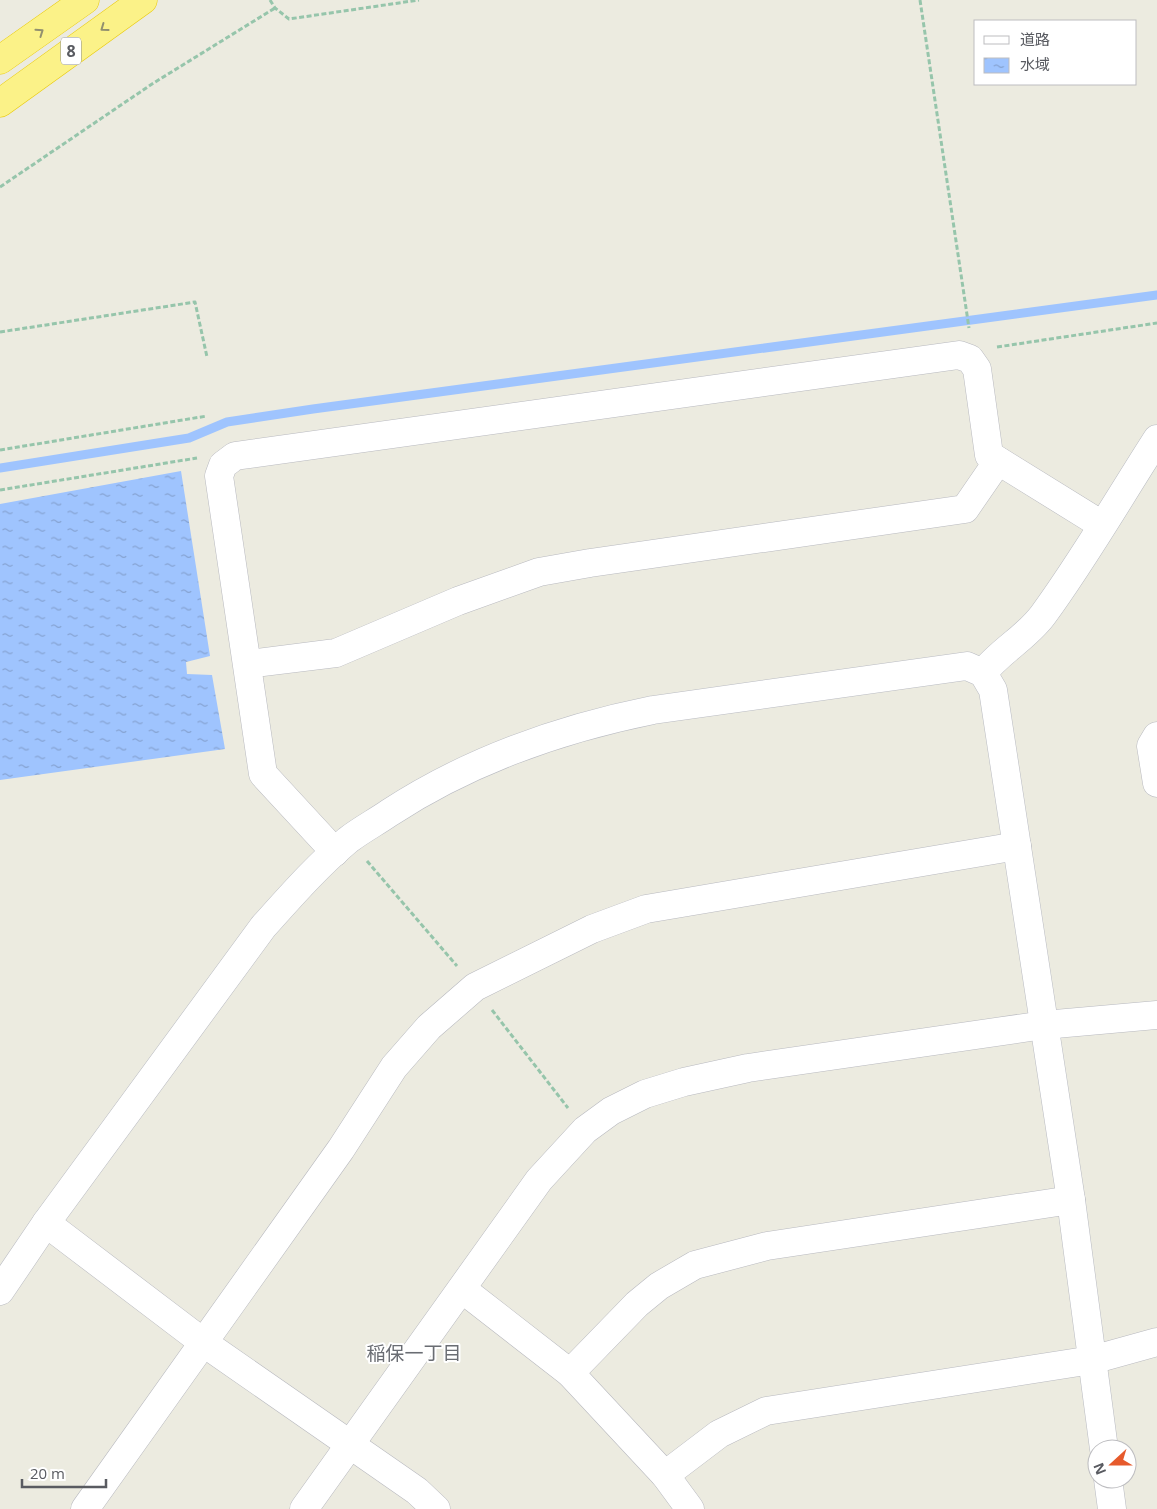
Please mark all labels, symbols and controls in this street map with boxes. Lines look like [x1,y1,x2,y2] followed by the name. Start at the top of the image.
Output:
[974,20,1137,85] legend
[100,22,109,31] one-way arrow
[34,29,44,38] one-way arrow
[1020,29,1050,49] text: 道路
[61,37,81,64] road number: 8
[1020,54,1050,74] text: 水域
[366,1340,462,1366] district label: 稲保一丁目
[1087,1439,1137,1489] north arrow
[22,1456,106,1488] scale bar
[1088,1460,1110,1478] text: N
[30,1463,65,1483] text: 20 m

